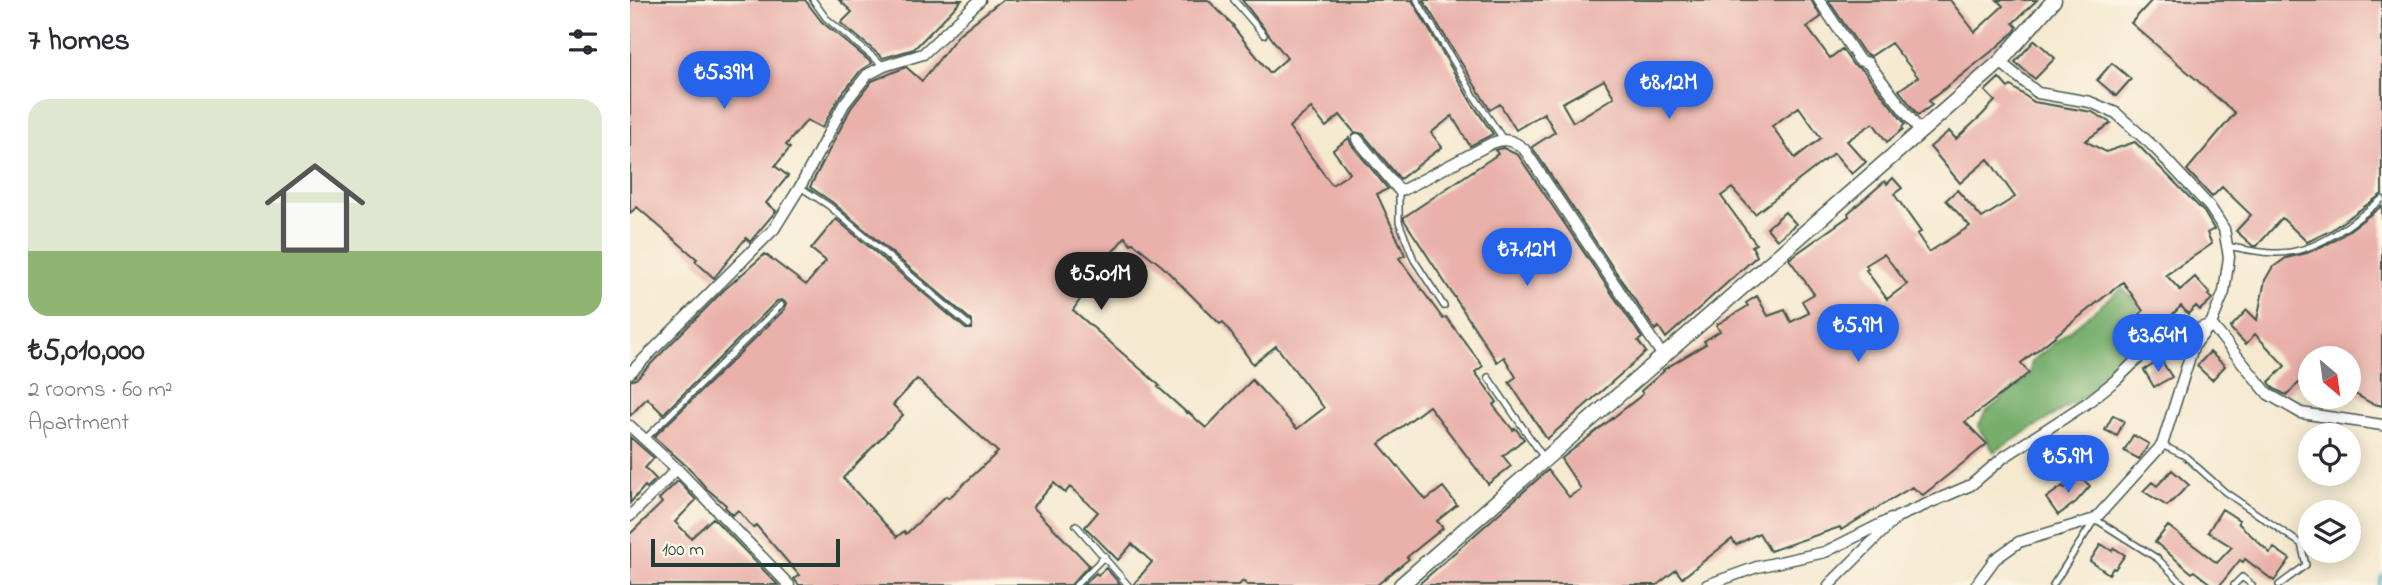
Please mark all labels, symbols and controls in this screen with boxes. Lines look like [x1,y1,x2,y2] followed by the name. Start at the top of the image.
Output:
[28,20,130,64] text: 7 homes
[564,23,602,61] icon: filters
[667,52,781,111] pin: ₺5.39M
[694,57,754,90] text: ₺5.39M
[1612,61,1726,121] pin: ₺8.12M
[1640,67,1698,100] text: ₺8.12M
[252,145,378,271] icon: home
[1470,229,1584,288] pin: ₺7.12M
[1498,234,1556,267] text: ₺7.12M
[1044,252,1158,312] pin: ₺5.01M
[1071,258,1131,291] text: ₺5.01M
[1809,304,1907,364] pin: ₺5.9M
[1833,310,1883,343] text: ₺5.9M
[2101,314,2215,374] pin: ₺3.64M
[2128,320,2188,353] text: ₺3.64M
[28,330,145,374] text: ₺5,010,000
[2298,346,2361,410] north arrow
[2298,346,2361,563] map controls
[28,374,173,407] text: 2 rooms · 60 m²
[28,407,129,440] text: Apartment
[2298,423,2361,486] button: locate
[2019,435,2117,495] pin: ₺5.9M
[2043,441,2093,474] text: ₺5.9M
[2298,500,2361,563] button: layers
[651,536,840,568] scale bar
[662,537,704,564] text: 100 m

